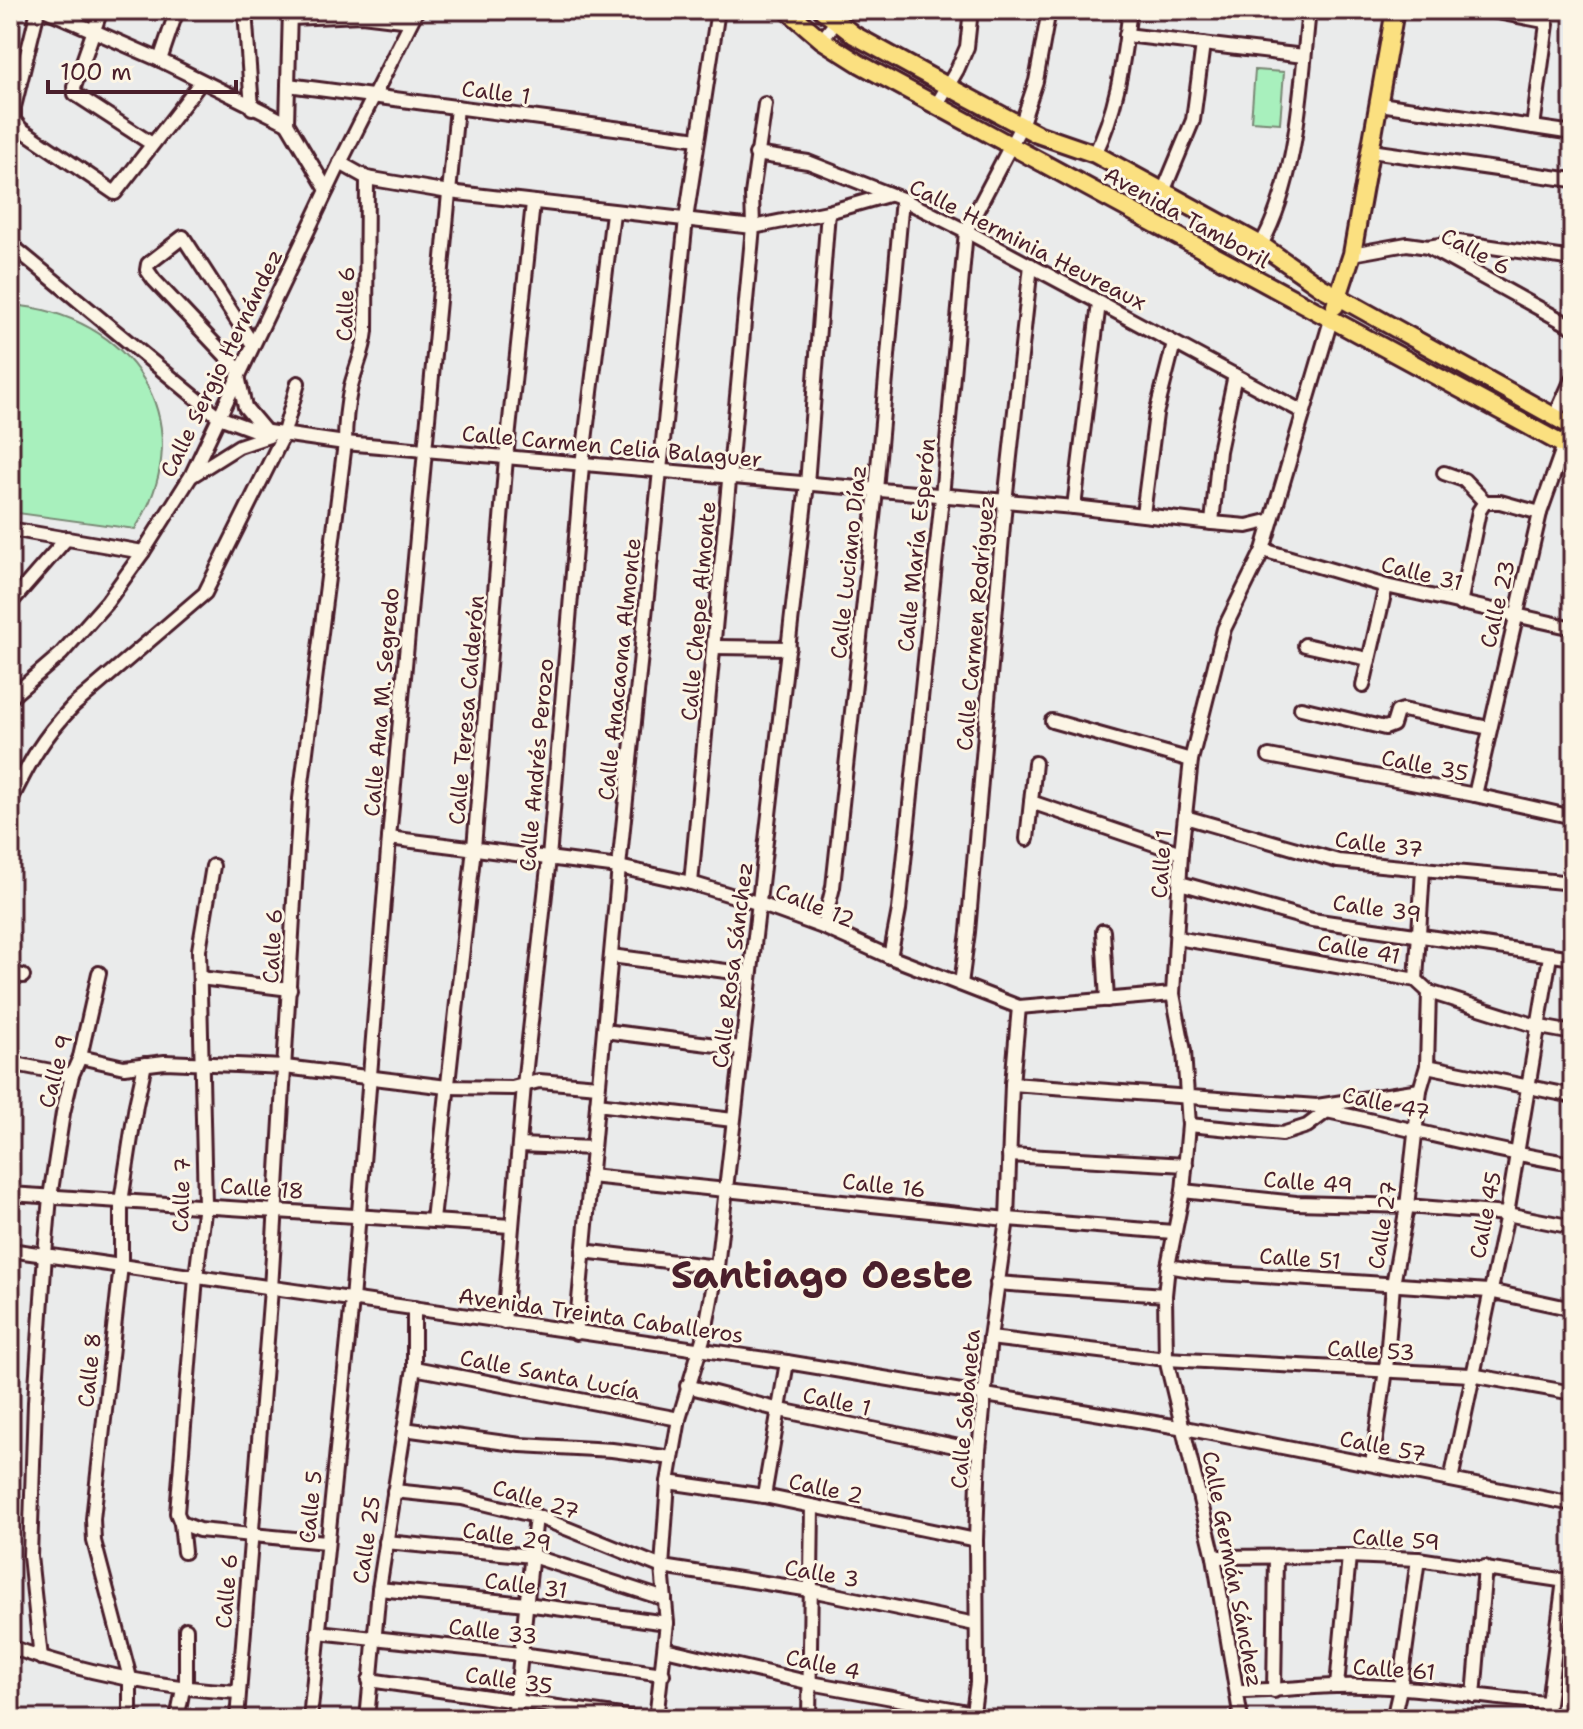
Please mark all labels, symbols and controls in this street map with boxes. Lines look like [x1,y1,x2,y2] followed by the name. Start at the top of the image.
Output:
[48,44,236,94] scale bar
[60,56,132,88] text: 100 m
[460,74,532,111] street label: Calle 1
[1099,160,1275,275] street label: Avenida Tamboril
[904,172,1151,317] street label: Calle Herminia Heureaux
[1436,221,1516,282] street label: Calle 6
[154,244,289,482] street label: Calle Sergio Hernández
[330,266,361,342] street label: Calle 6
[461,419,763,474] street label: Calle Carmen Celia Balaguer
[891,437,942,654] street label: Calle María Esperón
[824,464,873,661] street label: Calle Luciano Díaz
[950,494,1001,752] street label: Calle Carmen Rodríguez
[674,500,723,722] street label: Calle Chepe Almonte
[591,536,648,802] street label: Calle Anacaona Almonte
[1378,549,1466,598] street label: Calle 31
[1473,557,1522,651] street label: Calle 23
[357,586,406,818] street label: Calle Ana M. Segredo
[442,594,491,826] street label: Calle Teresa Calderón
[513,657,560,873] street label: Calle Andrés Perozo
[1379,743,1471,788] street label: Calle 35
[1333,825,1425,864] street label: Calle 37
[1145,829,1178,899] street label: Calle 1
[705,860,760,1070] street label: Calle Rosa Sánchez
[771,876,859,934] street label: Calle 12
[1331,888,1423,929] street label: Calle 39
[256,908,289,984] street label: Calle 6
[1315,928,1402,971] street label: Calle 41
[32,1031,79,1111] street label: Calle 9
[1339,1080,1432,1127] street label: Calle 47
[166,1157,197,1233] street label: Calle 7
[1262,1165,1354,1200] street label: Calle 49
[841,1167,927,1204] street label: Calle 16
[1463,1169,1508,1261] street label: Calle 45
[219,1171,305,1206] street label: Calle 18
[1361,1179,1404,1271] street label: Calle 27
[1258,1241,1342,1276] street label: Calle 51
[671,1249,973,1300] district label: Santiago Oeste
[457,1281,745,1350] street label: Avenida Treinta Caballeros
[944,1328,987,1490] street label: Calle Sabaneta
[71,1331,108,1409] street label: Calle 8
[1326,1334,1415,1367] street label: Calle 53
[457,1343,643,1406] street label: Calle Santa Lucía
[800,1380,874,1423] street label: Calle 1
[1337,1424,1429,1469] street label: Calle 57
[1195,1448,1270,1690] street label: Calle Germán Sánchez
[786,1466,866,1510] street label: Calle 2
[292,1469,329,1545] street label: Calle 5
[489,1473,583,1526] street label: Calle 27
[346,1494,387,1586] street label: Calle 25
[461,1515,553,1558] street label: Calle 29
[1351,1522,1441,1557] street label: Calle 59
[209,1552,244,1630] street label: Calle 6
[782,1553,861,1594] street label: Calle 3
[483,1566,569,1605] street label: Calle 31
[447,1612,539,1651] street label: Calle 33
[783,1642,863,1686] street label: Calle 4
[1352,1652,1436,1687] street label: Calle 61
[463,1660,555,1701] street label: Calle 35

